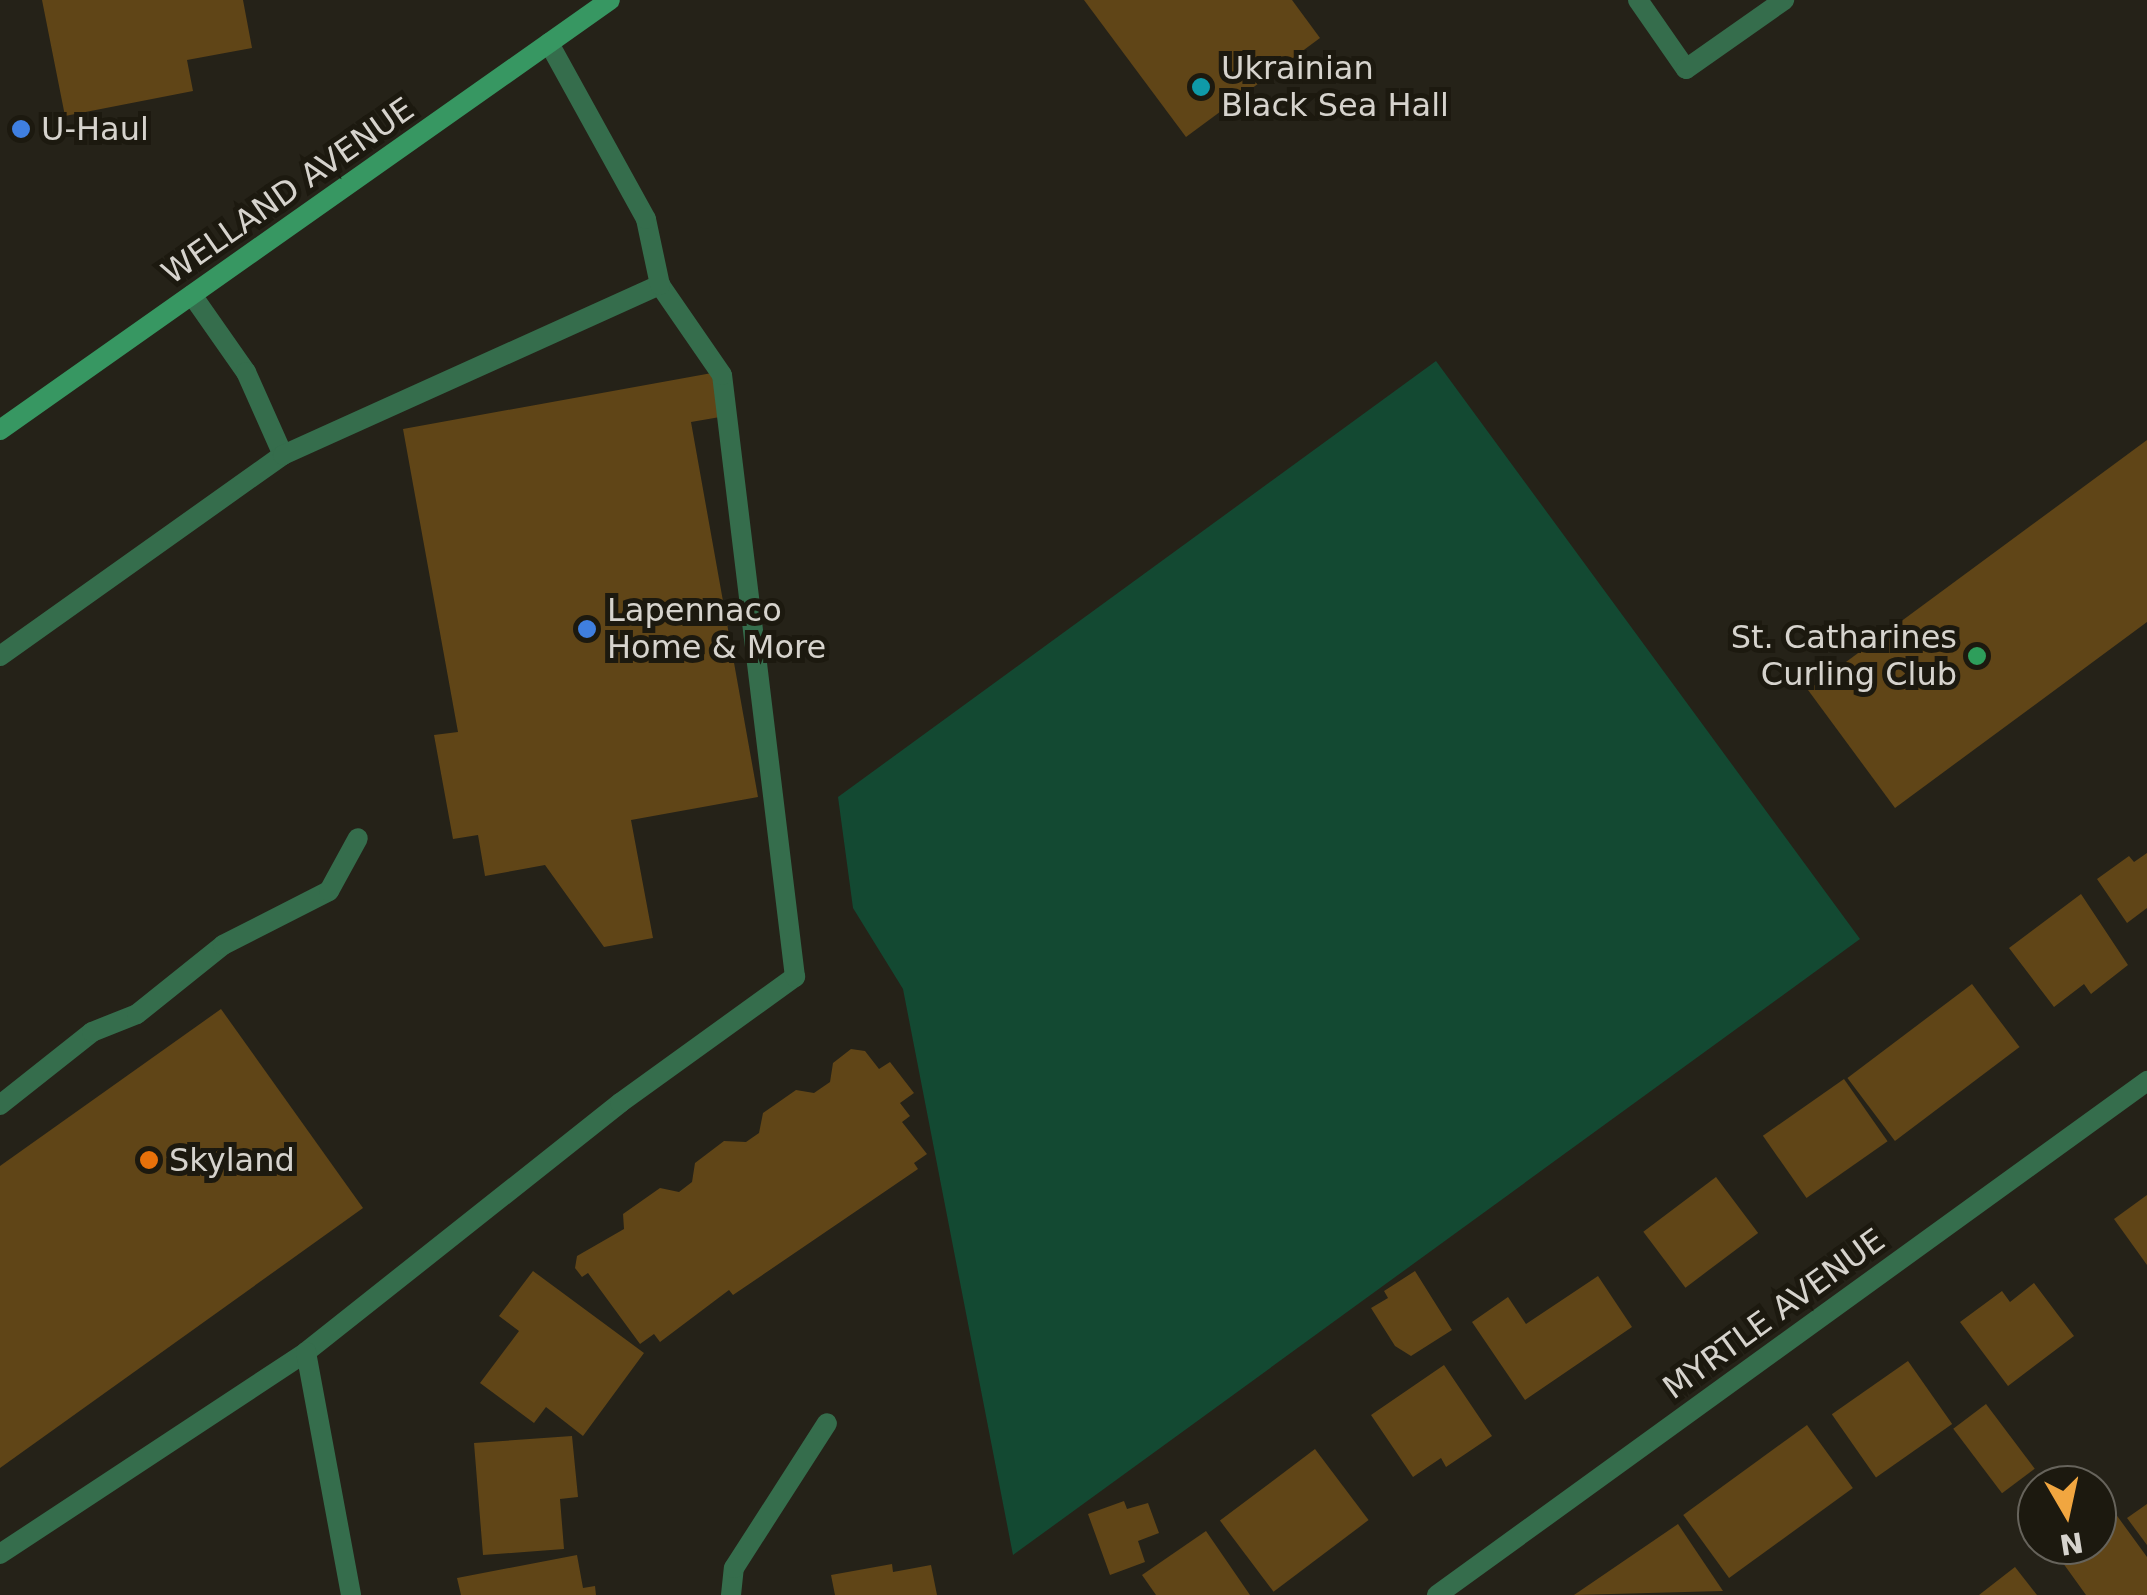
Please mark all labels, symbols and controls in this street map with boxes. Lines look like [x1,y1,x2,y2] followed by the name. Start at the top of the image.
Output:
[1221,50,1449,125] place label: Ukrainian Black Sea Hall
[1190,76,1212,98] marker: Ukrainian Black Sea Hall
[155,90,421,292] street label: WELLAND AVENUE
[41,110,149,148] place label: U-Haul
[10,118,32,140] marker: U-Haul
[607,592,826,667] place label: Lapennaco Home & More
[576,618,598,640] marker: Lapennaco Home & More
[1731,619,1957,694] place label: St. Catharines Curling Club
[1966,645,1988,667] marker: St. Catharines Curling Club
[169,1141,295,1179] place label: Skyland
[138,1149,160,1171] marker: Skyland
[1656,1221,1892,1407] street label: MYRTLE AVENUE
[2017,1465,2117,1565] north arrow
[2057,1525,2086,1561] text: N

